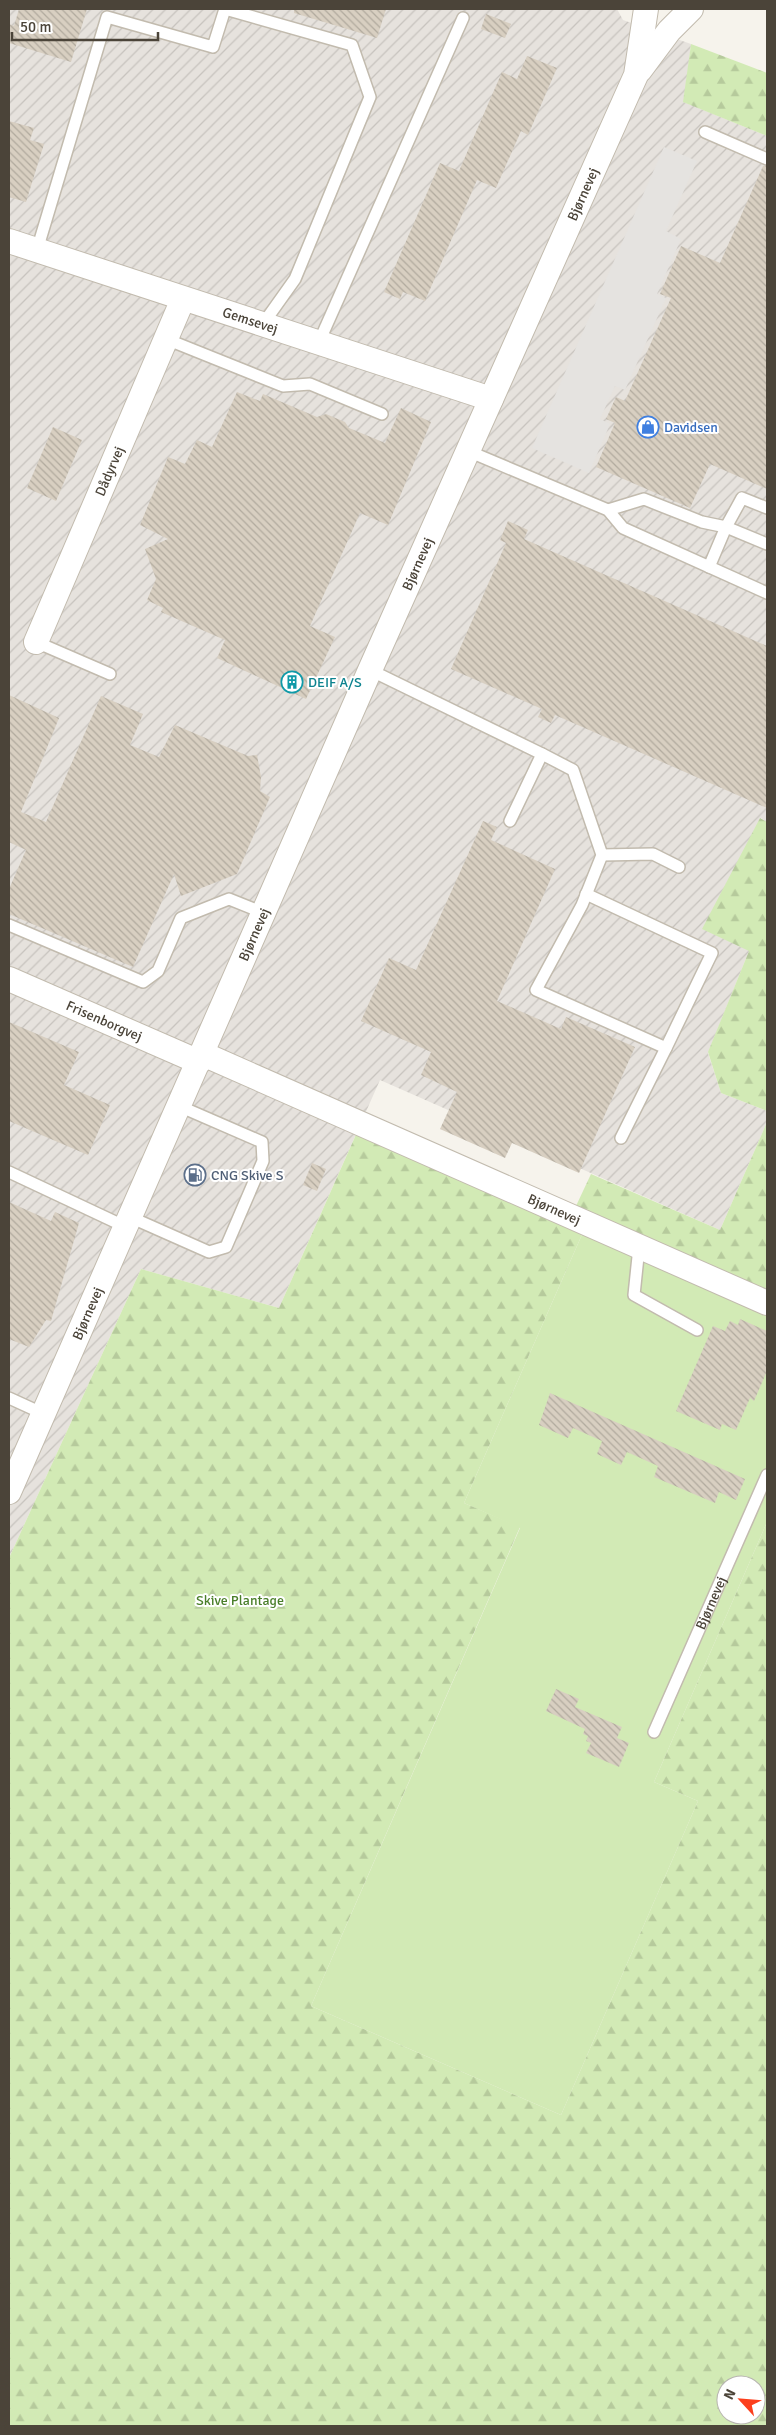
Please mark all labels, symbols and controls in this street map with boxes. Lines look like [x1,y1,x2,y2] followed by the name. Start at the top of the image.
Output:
[12,10,159,42] scale bar
[20,18,51,36] text: 50 m
[563,165,602,223] street label: Bjørnevej
[220,303,280,337] street label: Gemsevej
[636,415,660,439] shop icon: Davidsen
[664,419,718,436] place label: Davidsen
[91,443,127,499] street label: Dådyrvej
[398,535,437,593] street label: Bjørnevej
[280,670,304,694] building icon: DEIF A/S
[308,674,362,691] place label: DEIF A/S
[235,905,273,964] street label: Bjørnevej
[64,997,145,1045] street label: Frisenborgvej
[183,1163,207,1187] fuel station icon: CNG Skive S
[211,1167,284,1184] place label: CNG Skive S
[525,1190,584,1228] street label: Bjørnevej
[68,1284,107,1343] street label: Bjørnevej
[692,1574,730,1632] street label: Bjørnevej
[196,1592,284,1609] park label: Skive Plantage
[716,2375,766,2425] north arrow
[720,2386,740,2403] text: N

